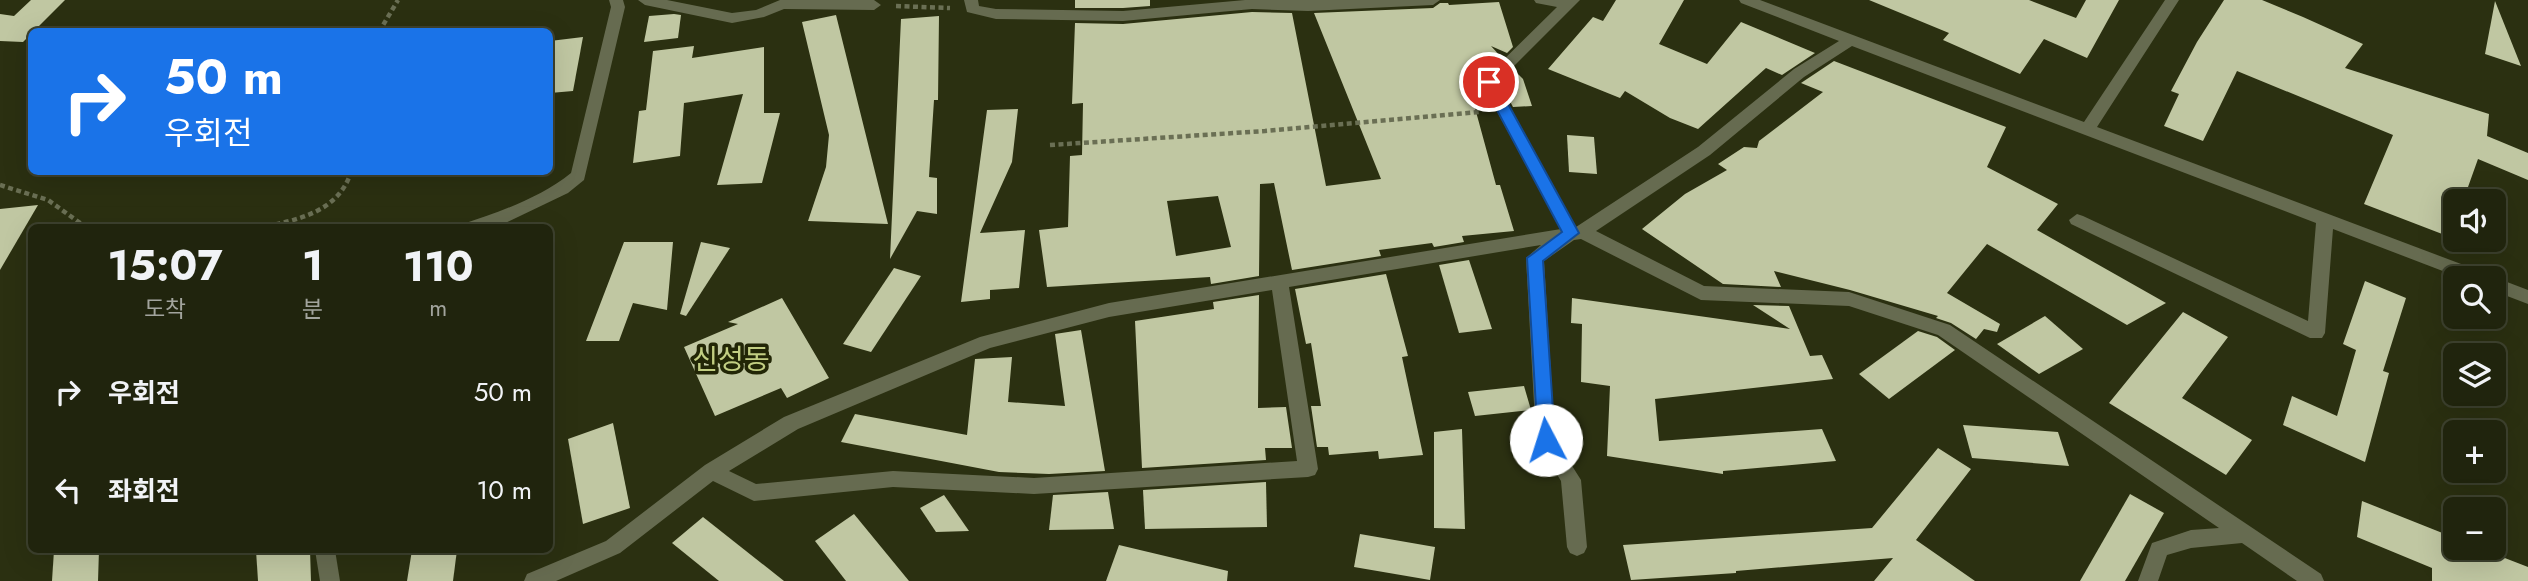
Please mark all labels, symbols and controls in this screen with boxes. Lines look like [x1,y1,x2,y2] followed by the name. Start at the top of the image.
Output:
[164,42,283,112] text: 50 m
[1459,52,1519,112] pin
[49,56,140,147] icon: right
[1470,63,1508,101] icon: arrive
[164,110,252,156] text: 우회전
[2443,189,2506,560] map controls
[2443,189,2506,252] button: sound
[107,235,223,296] text: 15:07
[302,235,323,296] text: 1
[403,236,473,297] text: 110
[2443,266,2506,329] button: search
[429,291,447,325] text: m
[144,292,186,326] text: 도착
[302,292,323,326] text: 분
[692,339,770,380] district label: 신성동
[2443,343,2506,406] button: layers
[49,373,87,411] icon: right
[474,373,532,411] text: 50 m
[108,374,180,412] text: 우회전
[1509,403,1583,477] position arrow
[2443,420,2506,483] button: +
[49,471,87,509] icon: left
[477,471,532,509] text: 10 m
[108,472,180,510] text: 좌회전
[2443,497,2506,560] button: −

